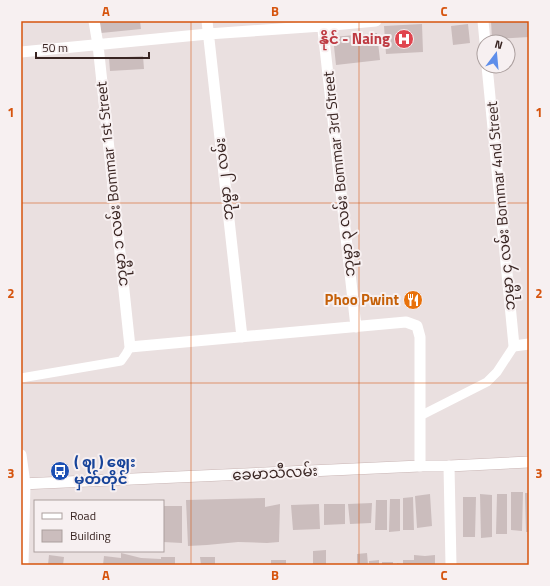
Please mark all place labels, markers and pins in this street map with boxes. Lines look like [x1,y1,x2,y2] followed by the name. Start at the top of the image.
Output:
[319,27,390,51] place label: နိုင် - Naing
[393,28,415,50] hospital icon: နိုင် - Naing
[325,288,400,311] place label: Phoo Pwint
[402,289,424,311] restaurant icon: Phoo Pwint
[74,450,136,491] place label: ( ဈ ) ဈေး မှတ်တိုင်
[49,460,71,482] bus stop icon: ( ဈ ) ဈေး မှတ်တိုင်

